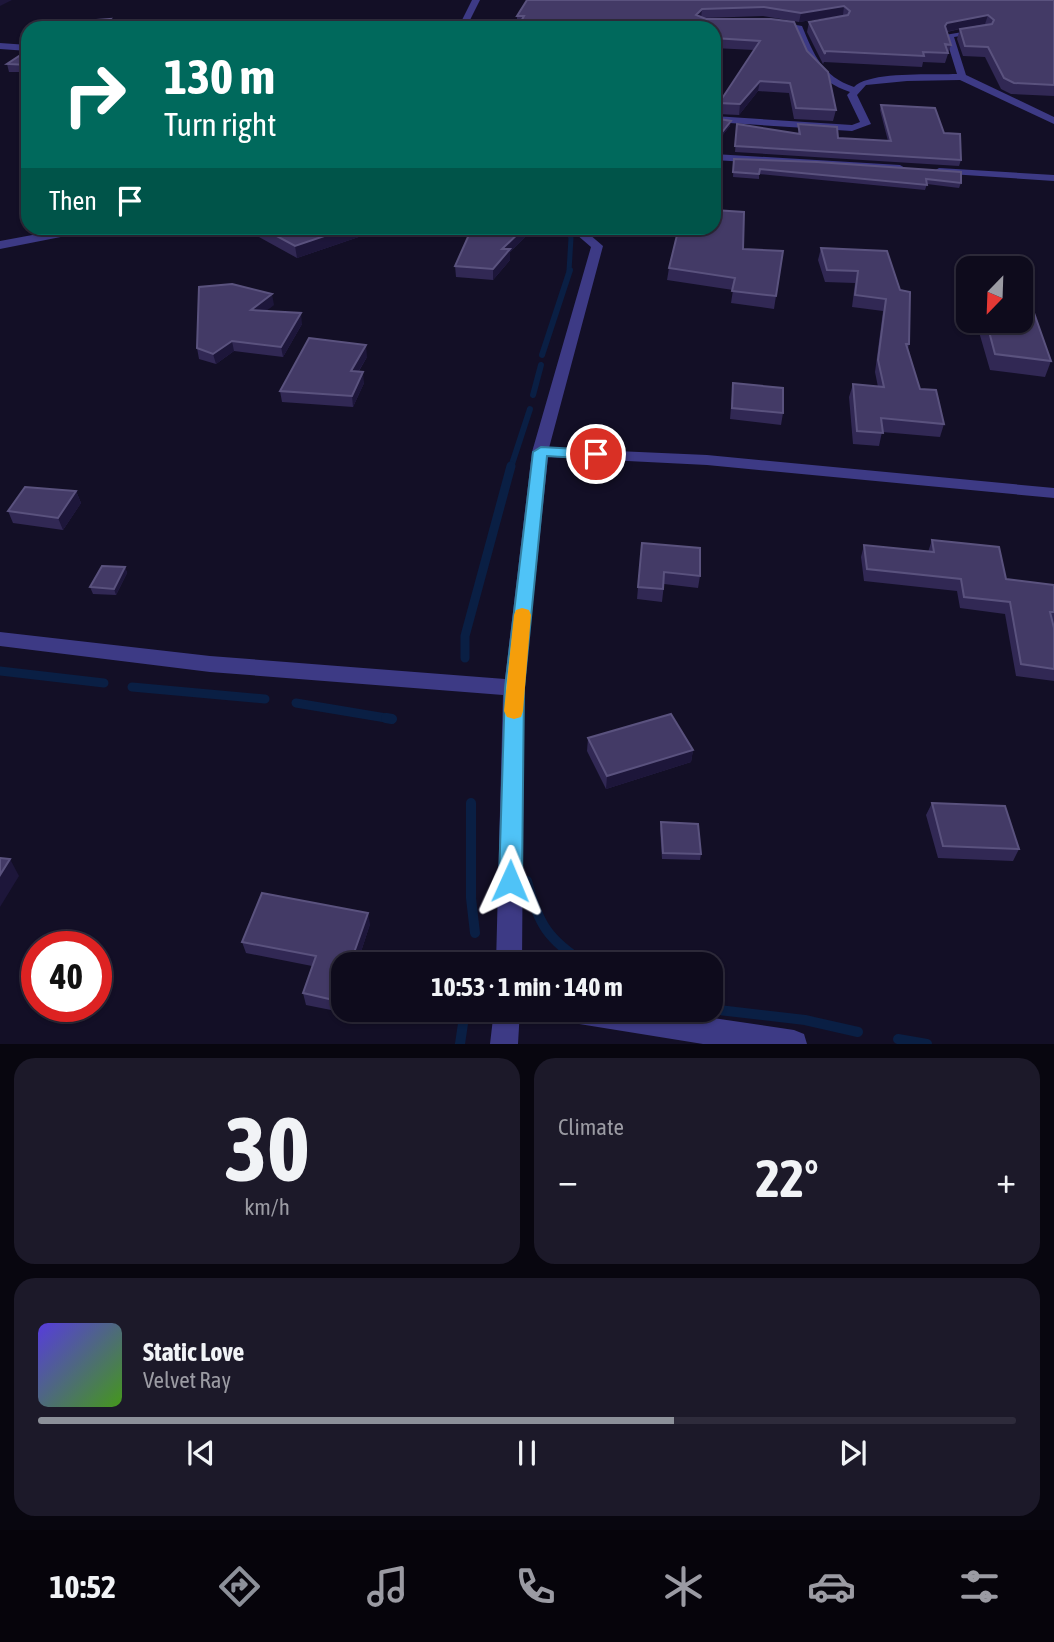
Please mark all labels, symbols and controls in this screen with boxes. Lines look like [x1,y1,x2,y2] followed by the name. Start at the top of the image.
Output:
[164,48,275,104] text: 130 m
[49,49,140,140] icon: right
[164,106,277,143] text: Turn right
[111,182,149,220] icon: arrive
[49,186,97,216] text: Then
[956,256,1032,332] north arrow
[956,256,1033,333] map controls
[566,424,626,484] pin
[577,435,615,473] icon: arrive
[473,844,547,918] position arrow
[21,931,112,1022] speed limit sign: 40
[431,972,623,1002] text: 10:53 · 1 min · 140 m
[224,1096,310,1200] text: 30
[558,1114,624,1140] text: Climate
[755,1148,819,1208] text: 22°
[558,1158,578,1201] text: −
[996,1158,1016,1201] text: +
[244,1194,290,1220] text: km/h
[143,1337,244,1367] text: Static Love
[143,1367,231,1393] text: Velvet Ray
[182,1434,220,1472] icon: previous
[508,1434,546,1472] icon: pause
[834,1434,872,1472] icon: next
[215,1562,264,1611] icon: directions
[363,1562,412,1611] icon: music
[511,1562,560,1611] icon: phone
[659,1562,708,1611] icon: climate
[807,1562,856,1611] icon: car
[955,1562,1004,1611] icon: filters
[50,1568,116,1605] text: 10:52

